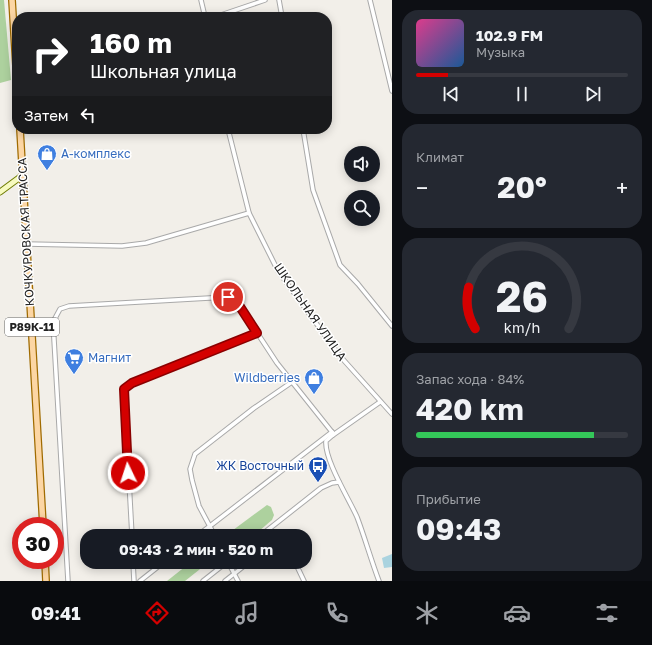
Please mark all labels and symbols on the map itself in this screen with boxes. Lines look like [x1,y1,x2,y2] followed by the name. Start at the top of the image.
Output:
[36,143,58,171] shop icon: А-комплекс
[61,146,131,161] place label: А-комплекс
[14,157,37,307] street label: КОЧКУРОВСКАЯ ТРАССА
[271,260,350,364] street label: ШКОЛЬНАЯ УЛИЦА
[211,280,245,314] pin
[5,318,59,336] road number: Р89К-11
[63,347,85,375] supermarket icon: Магнит
[88,350,131,365] place label: Магнит
[303,367,325,395] shop icon: Wildberries
[234,370,300,385] place label: Wildberries
[107,452,149,494] position arrow
[307,455,329,483] bus stop icon: ЖК Восточный
[216,458,304,473] place label: ЖК Восточный
[12,517,64,569] speed limit sign: 30

